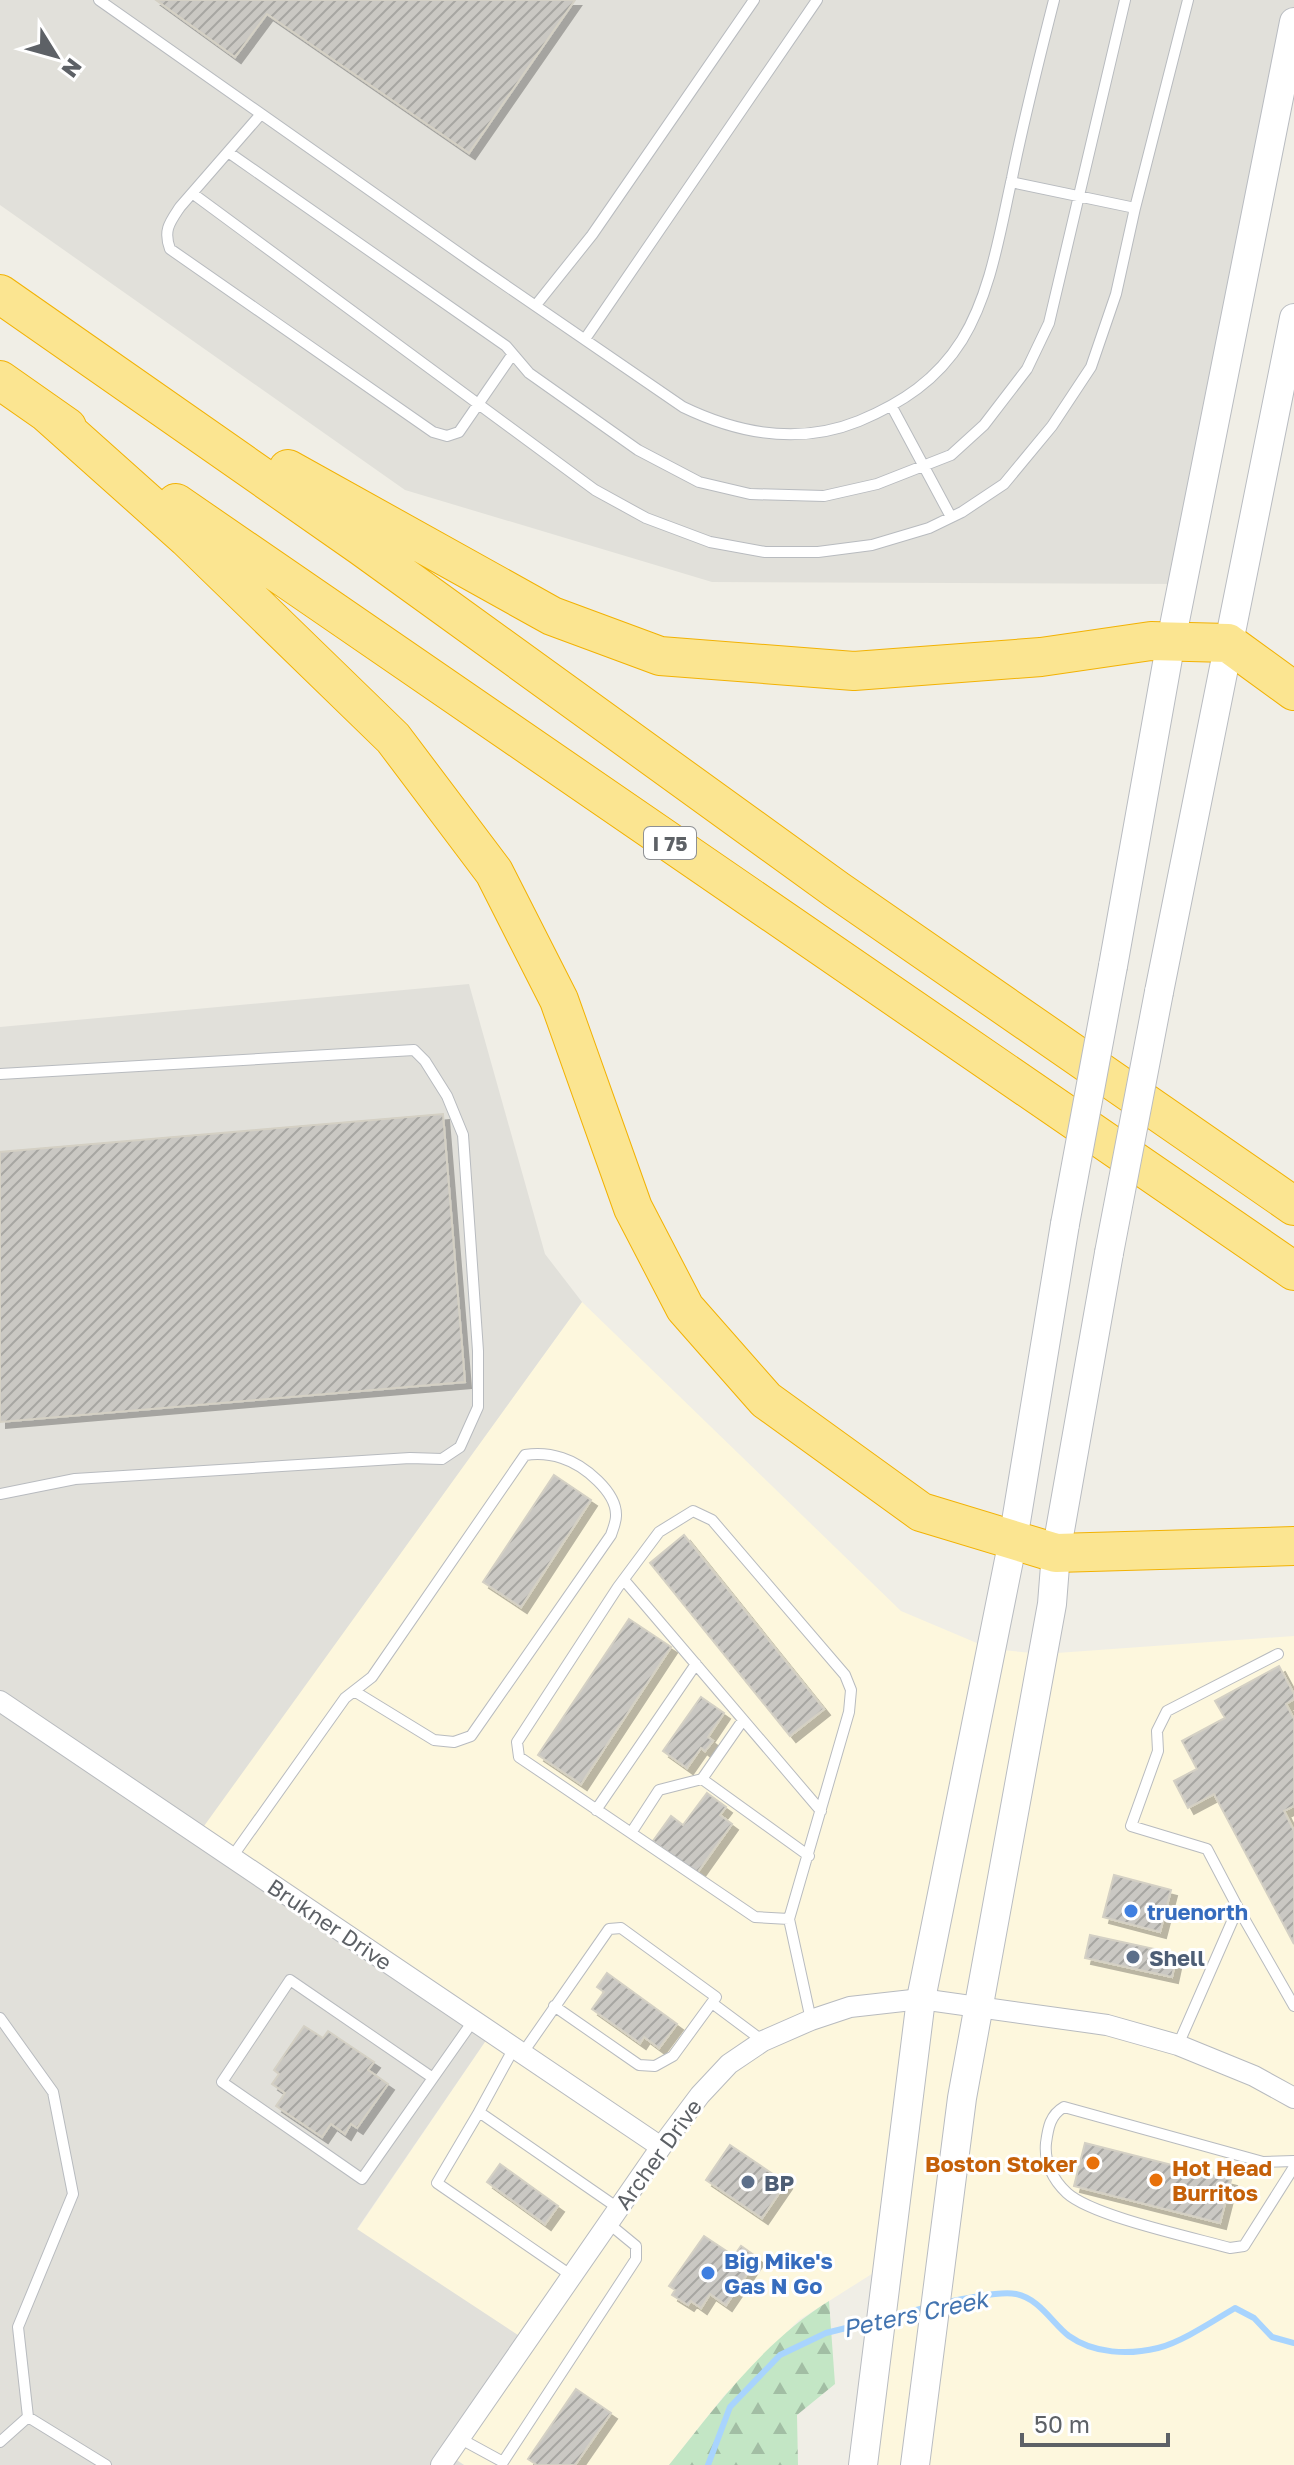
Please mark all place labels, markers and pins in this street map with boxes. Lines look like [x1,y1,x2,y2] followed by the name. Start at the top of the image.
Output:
[1147,1898,1248,1925] place label: truenorth
[1122,1902,1140,1920] marker: truenorth
[1149,1944,1205,1971] place label: Shell
[1124,1948,1142,1966] marker: Shell
[925,2150,1077,2177] place label: Boston Stoker
[1084,2154,1102,2172] marker: Boston Stoker
[1172,2154,1272,2206] place label: Hot Head Burritos
[764,2169,795,2196] place label: BP
[1147,2171,1165,2189] marker: Hot Head Burritos
[739,2173,757,2191] marker: BP
[724,2247,833,2299] place label: Big Mike's Gas N Go
[699,2264,717,2282] marker: Big Mike's Gas N Go

